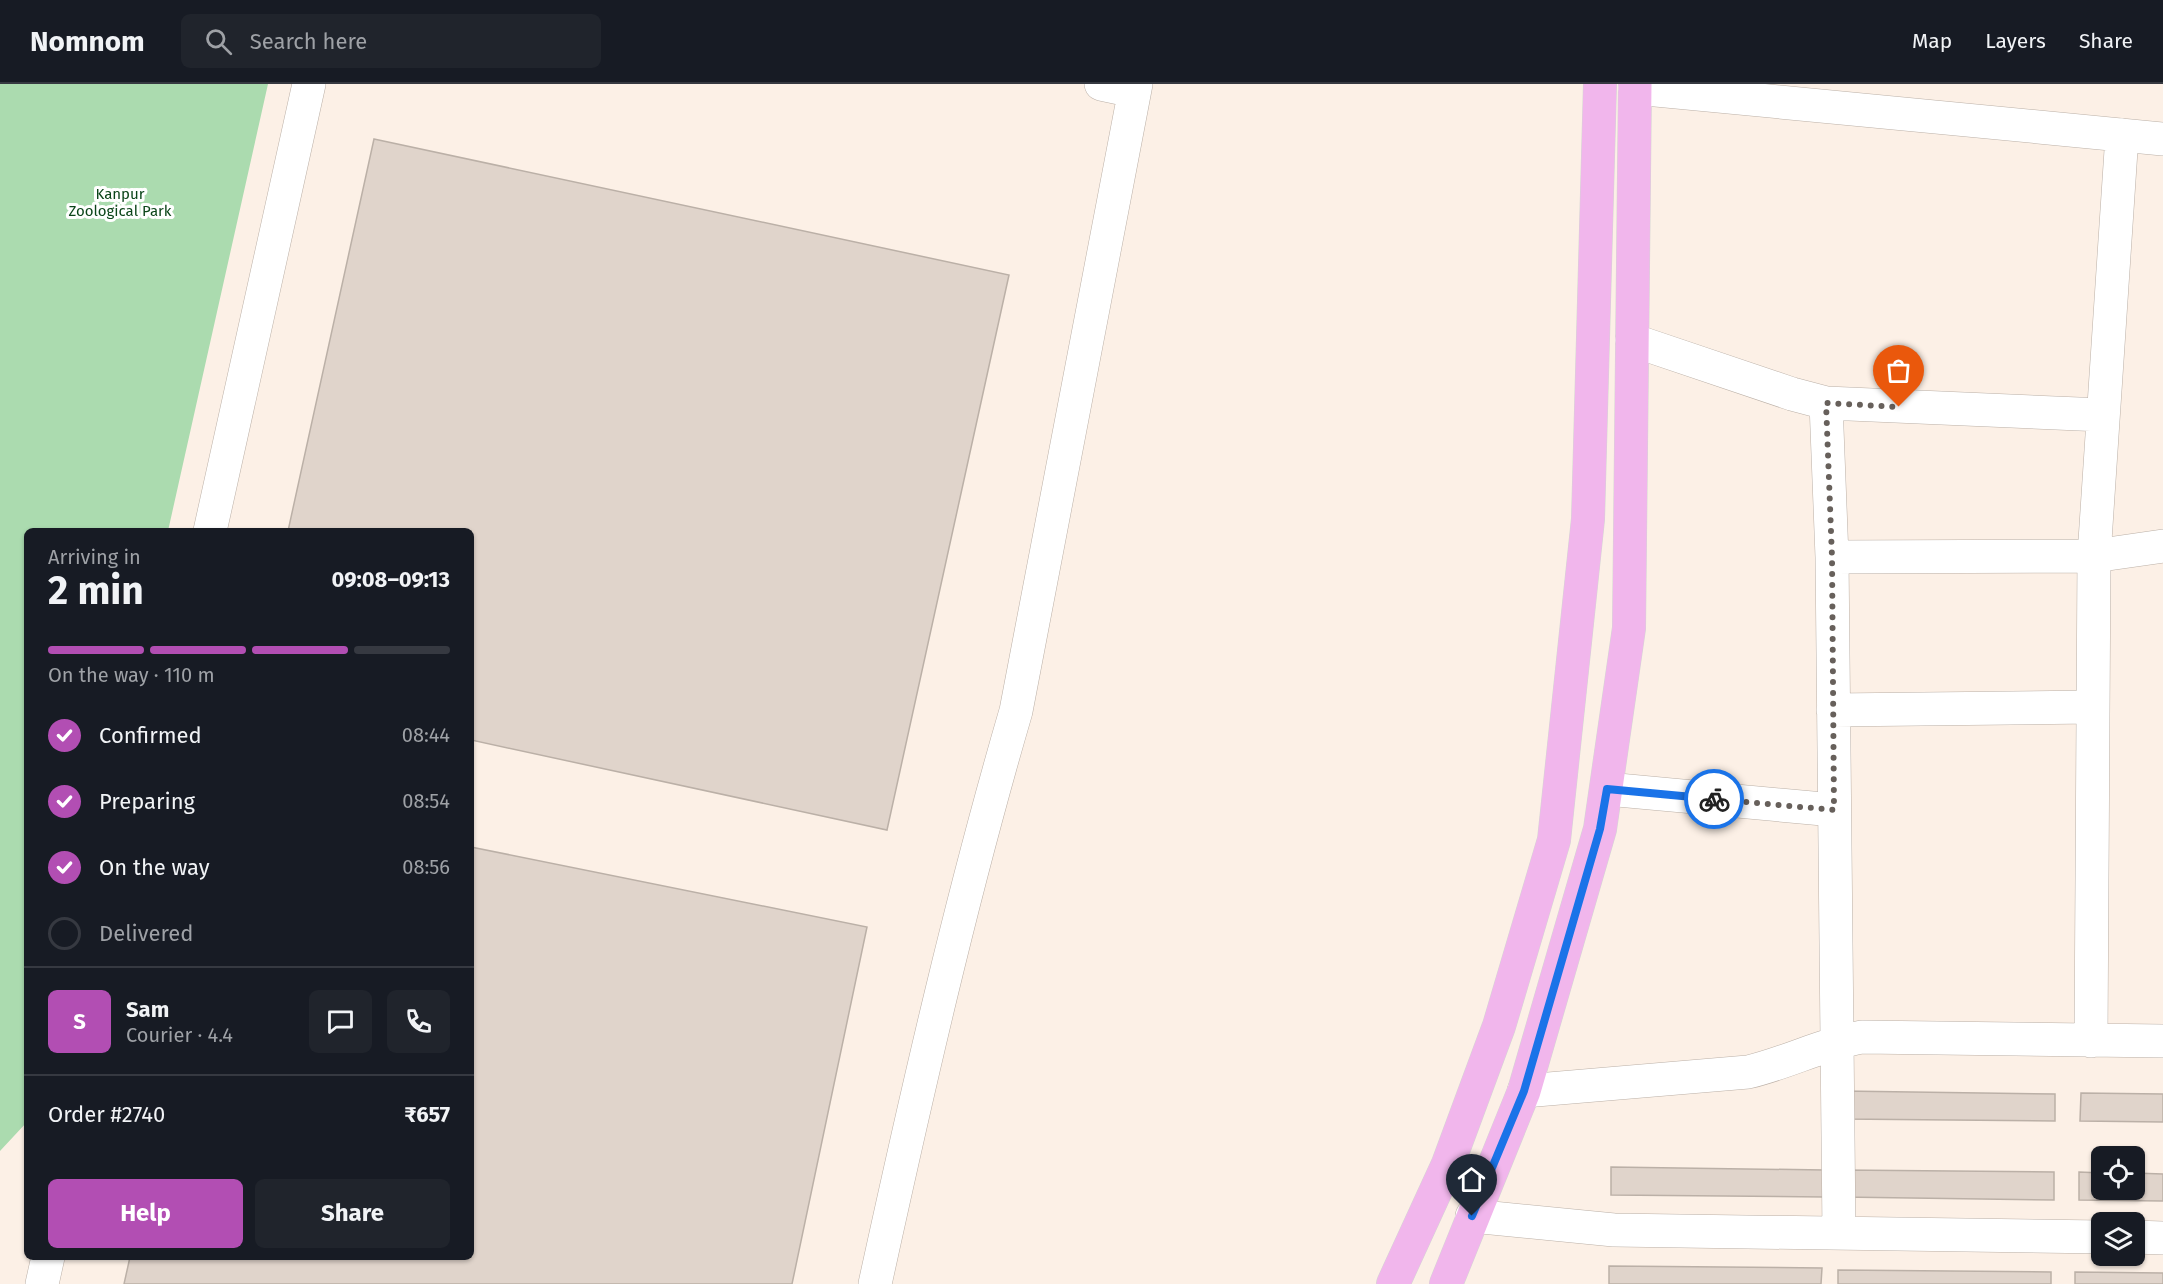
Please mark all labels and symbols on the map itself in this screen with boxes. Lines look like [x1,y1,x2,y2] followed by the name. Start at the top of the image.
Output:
[68,185,172,220] park label: Kanpur Zoological Park
[1873,345,1924,407] pin
[1684,769,1744,829] courier
[1446,1154,1497,1216] pin

